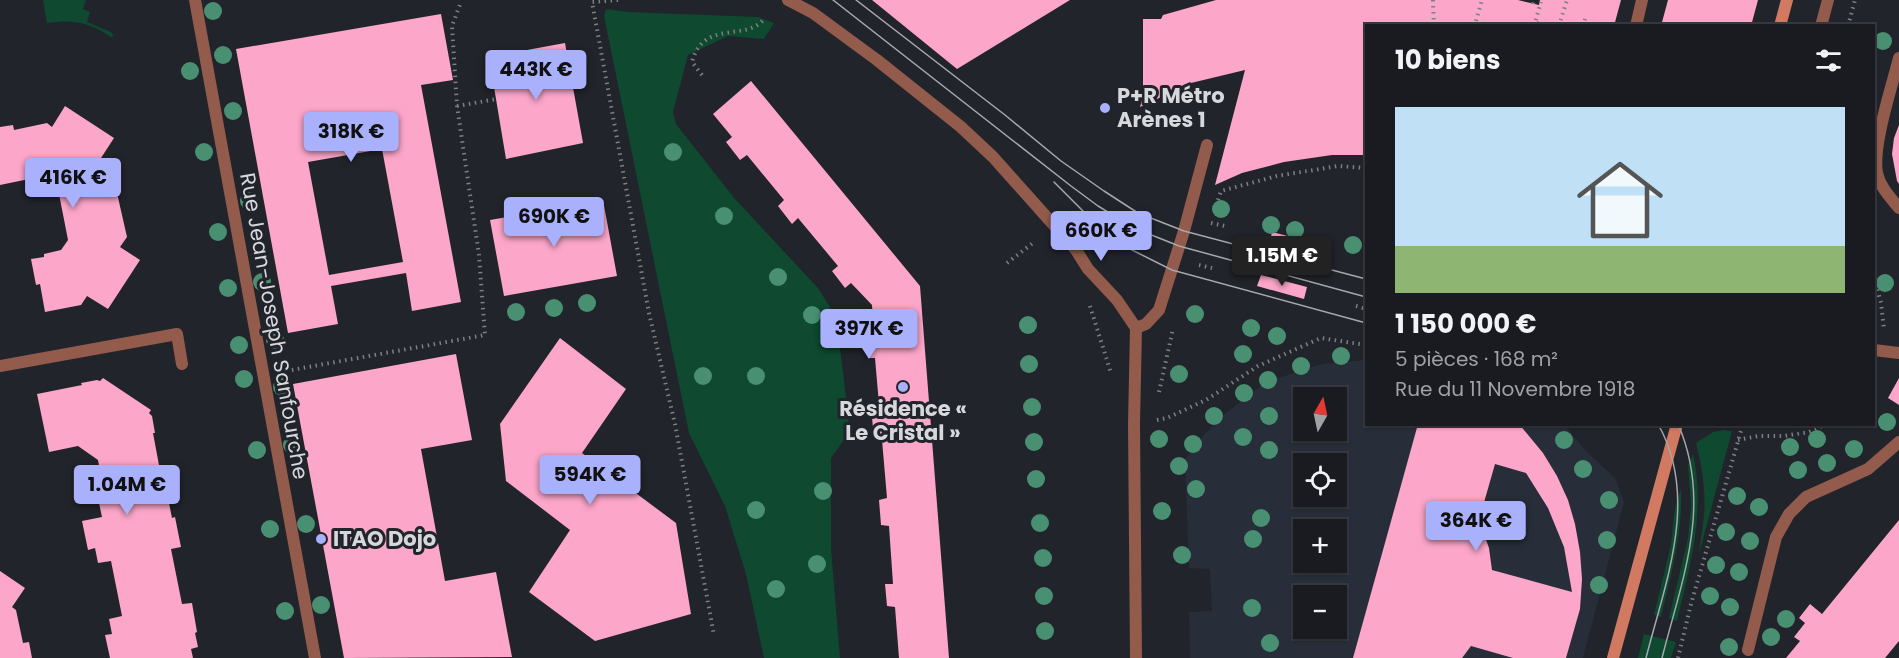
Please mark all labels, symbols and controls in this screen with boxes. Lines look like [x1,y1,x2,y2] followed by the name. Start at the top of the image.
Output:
[1395,42,1501,78] text: 10 biens
[1812,44,1845,77] icon: filters
[487,50,585,101] pin: 443K €
[499,55,573,83] text: 443K €
[1117,81,1225,134] place label: P+R Métro Arènes 1
[1098,101,1112,115] marker: P+R Métro Arènes 1
[302,112,400,163] pin: 318K €
[318,117,384,145] text: 318K €
[1566,146,1674,254] icon: home
[24,158,122,209] pin: 416K €
[39,163,107,191] text: 416K €
[233,170,316,481] street label: Rue Jean-Joseph Sanfourche
[505,197,603,248] pin: 690K €
[518,202,590,230] text: 690K €
[1052,211,1150,262] pin: 660K €
[1065,216,1137,244] text: 660K €
[1227,236,1337,287] pin: 1.15M €
[1246,241,1318,269] text: 1.15M €
[1395,306,1537,342] text: 1 150 000 €
[820,309,918,360] pin: 397K €
[834,314,904,342] text: 397K €
[1395,345,1558,373] text: 5 pièces · 168 m²
[1395,375,1635,403] text: Rue du 11 Novembre 1918
[896,380,910,394] marker: Résidence « Le Cristal »
[1293,387,1347,441] north arrow
[1293,387,1347,639] map controls
[839,394,967,447] place label: Résidence « Le Cristal »
[1293,453,1347,507] button: locate
[541,455,639,506] pin: 594K €
[554,460,626,488] text: 594K €
[72,465,182,516] pin: 1.04M €
[88,470,166,498] text: 1.04M €
[1427,501,1525,552] pin: 364K €
[1440,506,1512,534] text: 364K €
[1293,519,1347,573] button: +
[333,524,436,553] place label: ITAO Dojo
[314,532,328,546] marker: ITAO Dojo
[1293,585,1347,639] button: −

